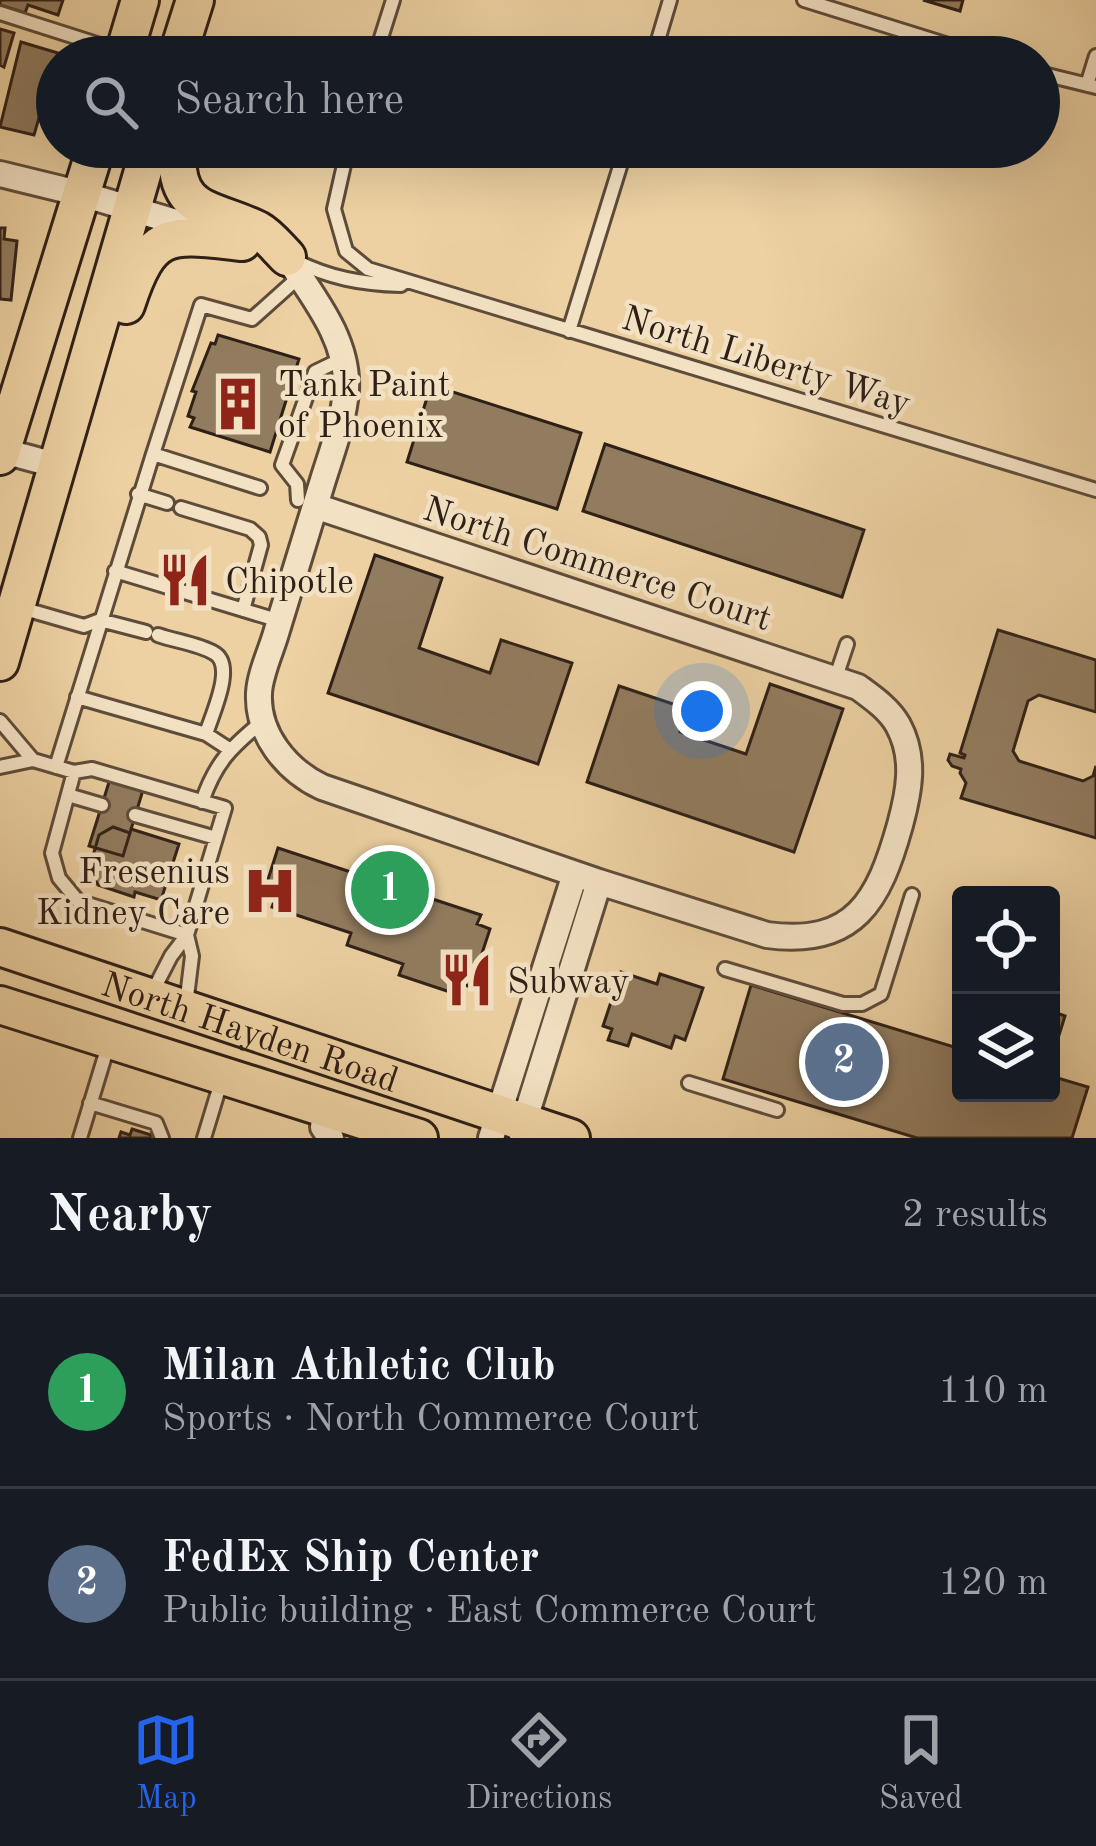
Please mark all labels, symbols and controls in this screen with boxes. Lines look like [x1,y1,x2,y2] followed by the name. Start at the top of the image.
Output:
[36,36,1060,168] search box
[78,69,144,135] icon: search
[174,79,404,124] text: Search here
[617,302,914,424] street label: North Liberty Way
[278,369,450,446] place label: Tank Paint of Phoenix
[209,375,267,433] building icon: Tank Paint of Phoenix
[418,492,775,639] street label: North Commerce Court
[156,551,214,609] restaurant icon: Chipotle
[225,566,354,602] place label: Chipotle
[672,681,732,741] your location
[351,845,429,935] pin: 1
[36,856,230,933] place label: Fresenius Kidney Care
[241,862,299,920] hospital icon: Fresenius Kidney Care
[952,886,1060,1102] map controls
[952,886,1060,994] button: locate
[438,951,496,1009] restaurant icon: Subway
[507,966,629,1002] place label: Subway
[96,968,402,1101] street label: North Hayden Road
[952,994,1060,1102] button: layers
[805,1017,883,1107] pin: 2
[48,1191,213,1242] text: Nearby
[902,1196,1048,1235] text: 2 results
[162,1345,556,1390] text: Milan Athletic Club
[76,1372,98,1411] text: 1
[938,1372,1048,1411] text: 110 m
[162,1400,699,1439] text: Sports · North Commerce Court
[162,1537,539,1582] text: FedEx Ship Center
[76,1564,98,1603] text: 2
[938,1564,1048,1603] text: 120 m
[162,1592,817,1631] text: Public building · East Commerce Court
[133,1707,199,1820] tab: Map
[466,1707,612,1820] tab: Directions
[879,1707,963,1820] tab: Saved

